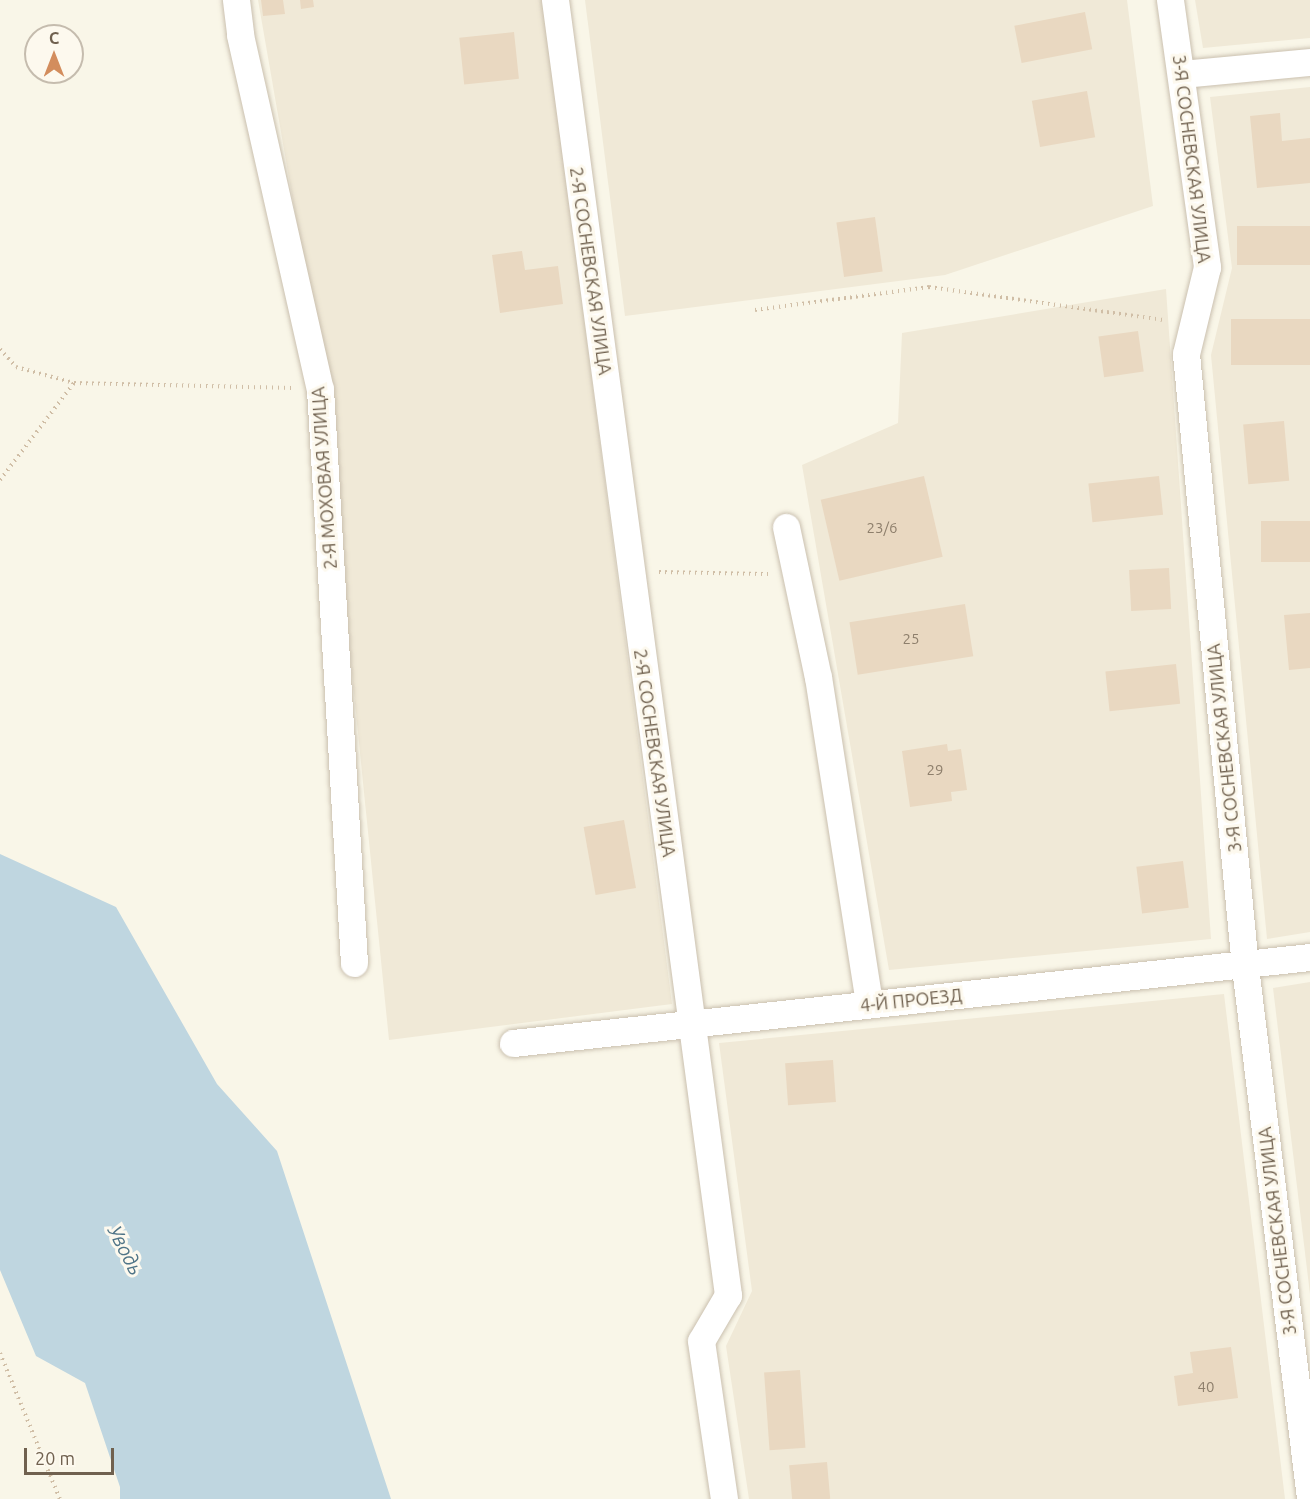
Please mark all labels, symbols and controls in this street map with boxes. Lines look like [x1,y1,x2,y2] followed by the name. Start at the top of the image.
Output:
[24,24,84,84] north arrow
[49,29,59,47] text: С
[1168,54,1216,264] street label: 3-Я СОСНЕВСКАЯ УЛИЦА
[566,166,616,376] street label: 2-Я СОСНЕВСКАЯ УЛИЦА
[307,386,341,570] street label: 2-Я МОХОВАЯ УЛИЦА
[867,519,897,537] house number: 23/6
[903,630,919,648] house number: 25
[1202,643,1246,853] street label: 3-Я СОСНЕВСКАЯ УЛИЦА
[630,648,680,858] street label: 2-Я СОСНЕВСКАЯ УЛИЦА
[927,761,943,779] house number: 29
[859,984,963,1016] street label: 4-Й ПРОЕЗД
[1253,1126,1301,1336] street label: 3-Я СОСНЕВСКАЯ УЛИЦА
[103,1221,149,1279] water label: Уводь
[1198,1378,1214,1396] house number: 40
[27,1436,117,1474] scale bar
[35,1448,75,1468] text: 20 m

